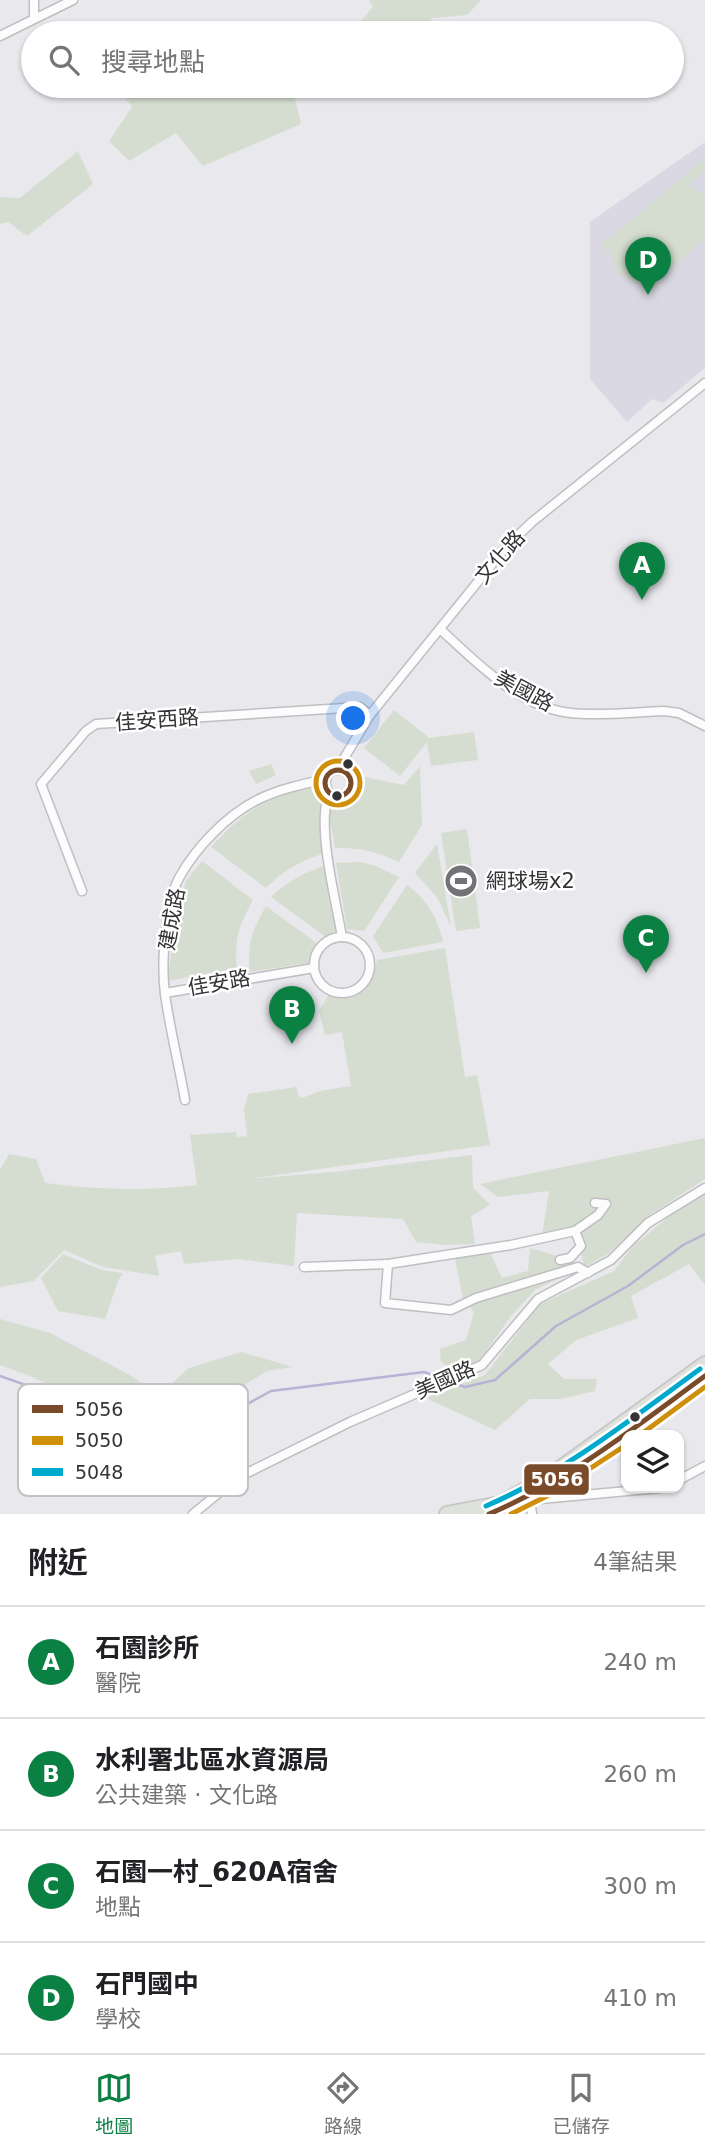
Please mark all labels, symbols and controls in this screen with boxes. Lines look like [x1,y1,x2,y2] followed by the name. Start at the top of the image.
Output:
[21,21,684,98] search box
[45,41,83,79] icon: search
[101,47,205,77] text: 搜尋地點
[625,237,671,295] pin: D
[470,525,530,589] street label: 文化路
[619,542,665,600] pin: A
[491,666,557,716] street label: 美國路
[336,701,370,735] your location
[114,705,200,735] street label: 佳安西路
[341,757,355,771] unlabelled marker
[330,789,344,803] unlabelled marker
[442,862,480,900] sports icon: 網球場x2
[486,869,575,893] place label: 網球場x2
[155,886,189,952] street label: 建成路
[623,915,669,973] pin: C
[186,966,252,1000] street label: 佳安路
[269,986,315,1044] pin: B
[411,1356,479,1404] street label: 美國路
[18,1384,248,1496] legend
[75,1398,123,1420] text: 5056
[628,1410,642,1424] unlabelled marker
[75,1429,123,1451] text: 5050
[621,1430,684,1493] map controls
[621,1430,684,1493] button: layers
[75,1461,123,1483] text: 5048
[523,1463,590,1496] line badge: 5056
[531,1468,583,1490] text: 5056
[28,1545,88,1580] text: 附近
[593,1549,677,1575] text: 4筆結果
[95,1633,199,1663] text: 石園診所
[42,1649,60,1675] text: A
[603,1649,677,1675] text: 240 m
[95,1670,141,1696] text: 醫院
[95,1745,329,1775] text: 水利署北區水資源局
[42,1761,60,1787] text: B
[603,1761,677,1787] text: 260 m
[95,1782,278,1808] text: 公共建築 · 文化路
[95,1857,338,1887] text: 石園一村_620A宿舍
[43,1873,59,1899] text: C
[603,1873,677,1899] text: 300 m
[95,1894,141,1920] text: 地點
[95,1969,199,1999] text: 石門國中
[41,1985,61,2011] text: D
[603,1985,677,2011] text: 410 m
[95,2006,141,2032] text: 學校
[95,2069,133,2138] tab: 地圖
[324,2069,362,2138] tab: 路線
[553,2069,610,2138] tab: 已儲存

